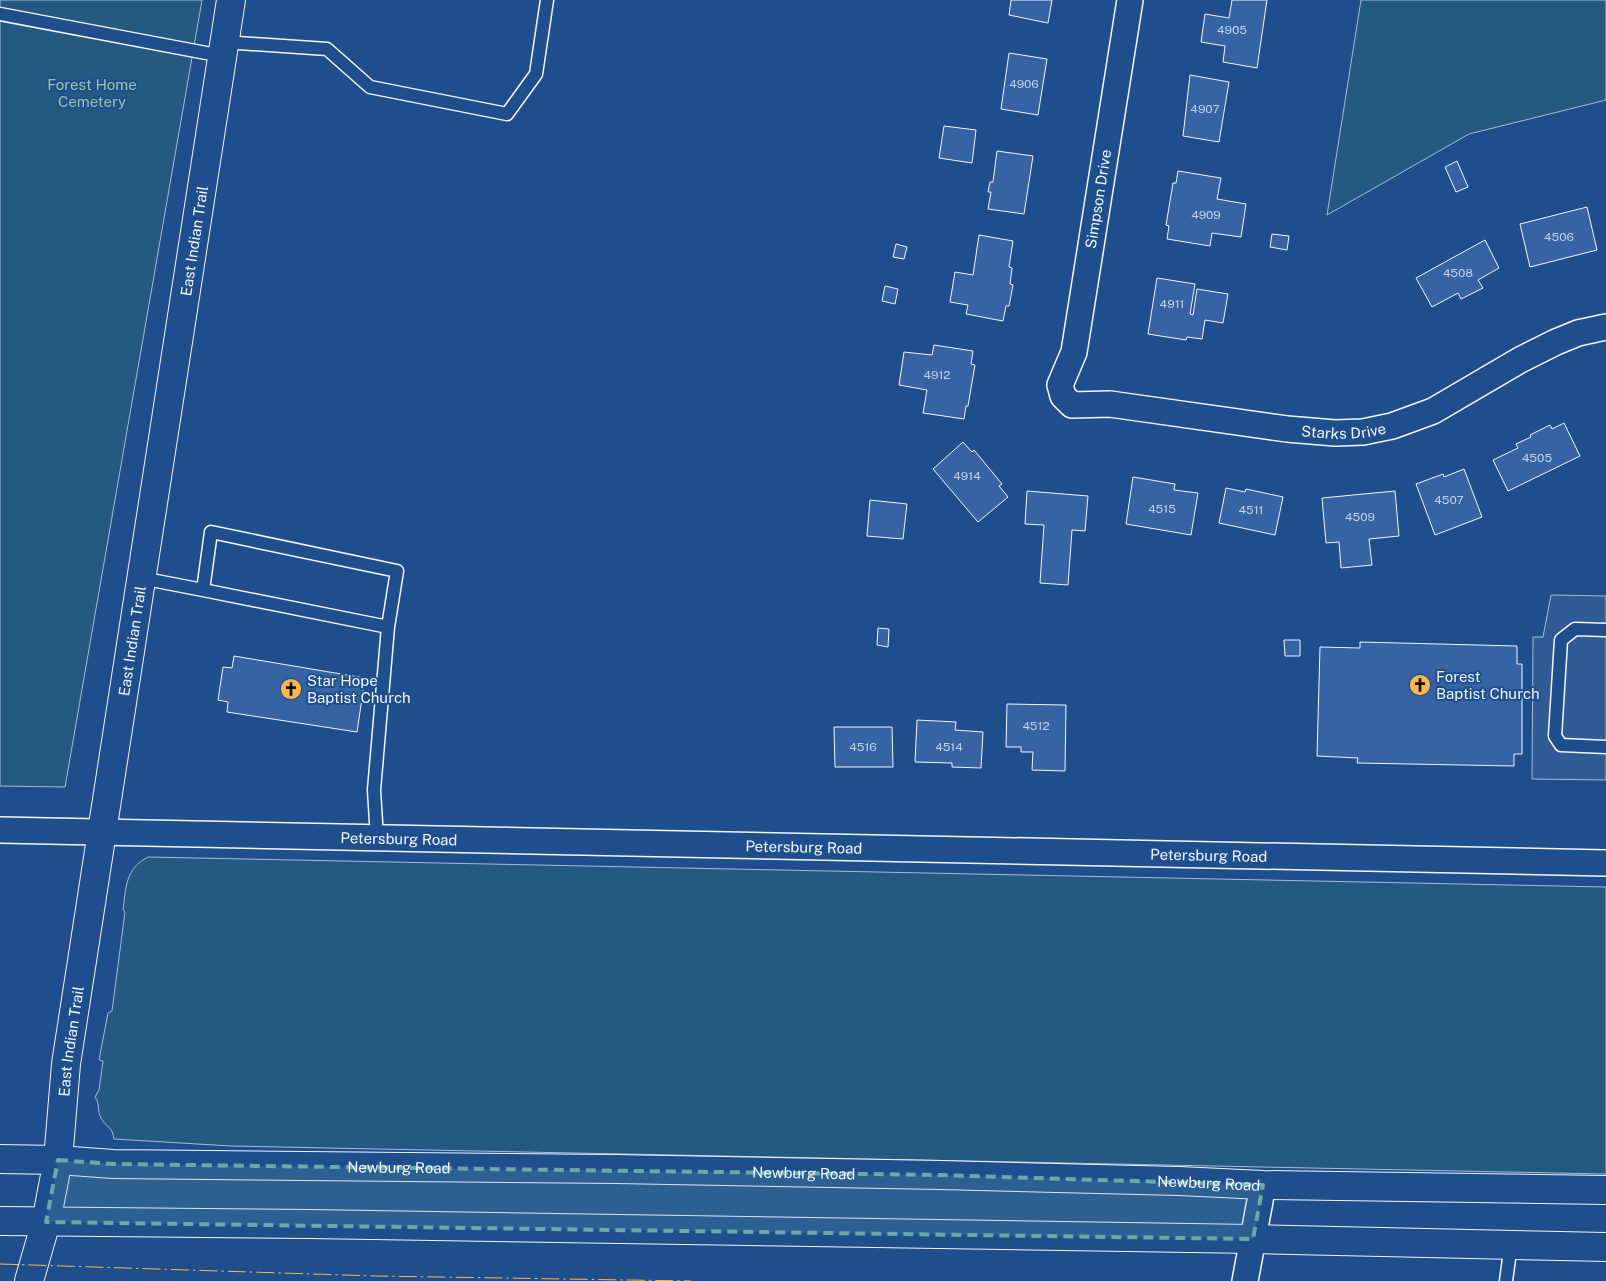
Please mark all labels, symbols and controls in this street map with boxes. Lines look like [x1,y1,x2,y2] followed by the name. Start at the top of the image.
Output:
[1217,23,1247,37] house number: 4905
[47,76,137,110] park label: Forest Home Cemetery
[1009,77,1039,91] house number: 4906
[1190,102,1220,116] house number: 4907
[1082,148,1114,250] street label: Simpson Drive
[177,184,211,297] street label: East Indian Trail
[1191,208,1221,222] house number: 4909
[1544,230,1574,244] house number: 4506
[1443,266,1473,280] house number: 4508
[1160,297,1184,311] house number: 4911
[923,368,951,382] house number: 4912
[1301,419,1387,442] street label: Starks Drive
[1522,451,1552,465] house number: 4505
[953,469,981,483] house number: 4914
[1434,493,1464,507] house number: 4507
[1148,502,1176,516] house number: 4515
[1239,503,1263,517] house number: 4511
[1345,510,1375,524] house number: 4509
[115,585,149,697] street label: East Indian Trail
[1436,668,1540,702] place label: Forest Baptist Church
[307,672,411,706] place label: Star Hope Baptist Church
[1408,673,1432,697] church icon: Forest Baptist Church
[279,677,303,701] church icon: Star Hope Baptist Church
[1022,719,1050,733] house number: 4512
[849,740,877,754] house number: 4516
[935,740,963,754] house number: 4514
[340,828,458,848] street label: Petersburg Road
[745,837,863,856] street label: Petersburg Road
[1150,845,1267,865] street label: Petersburg Road
[55,985,86,1097] street label: East Indian Trail
[347,1158,451,1176] street label: Newburg Road
[752,1163,856,1182] street label: Newburg Road
[1157,1172,1261,1193] street label: Newburg Road

